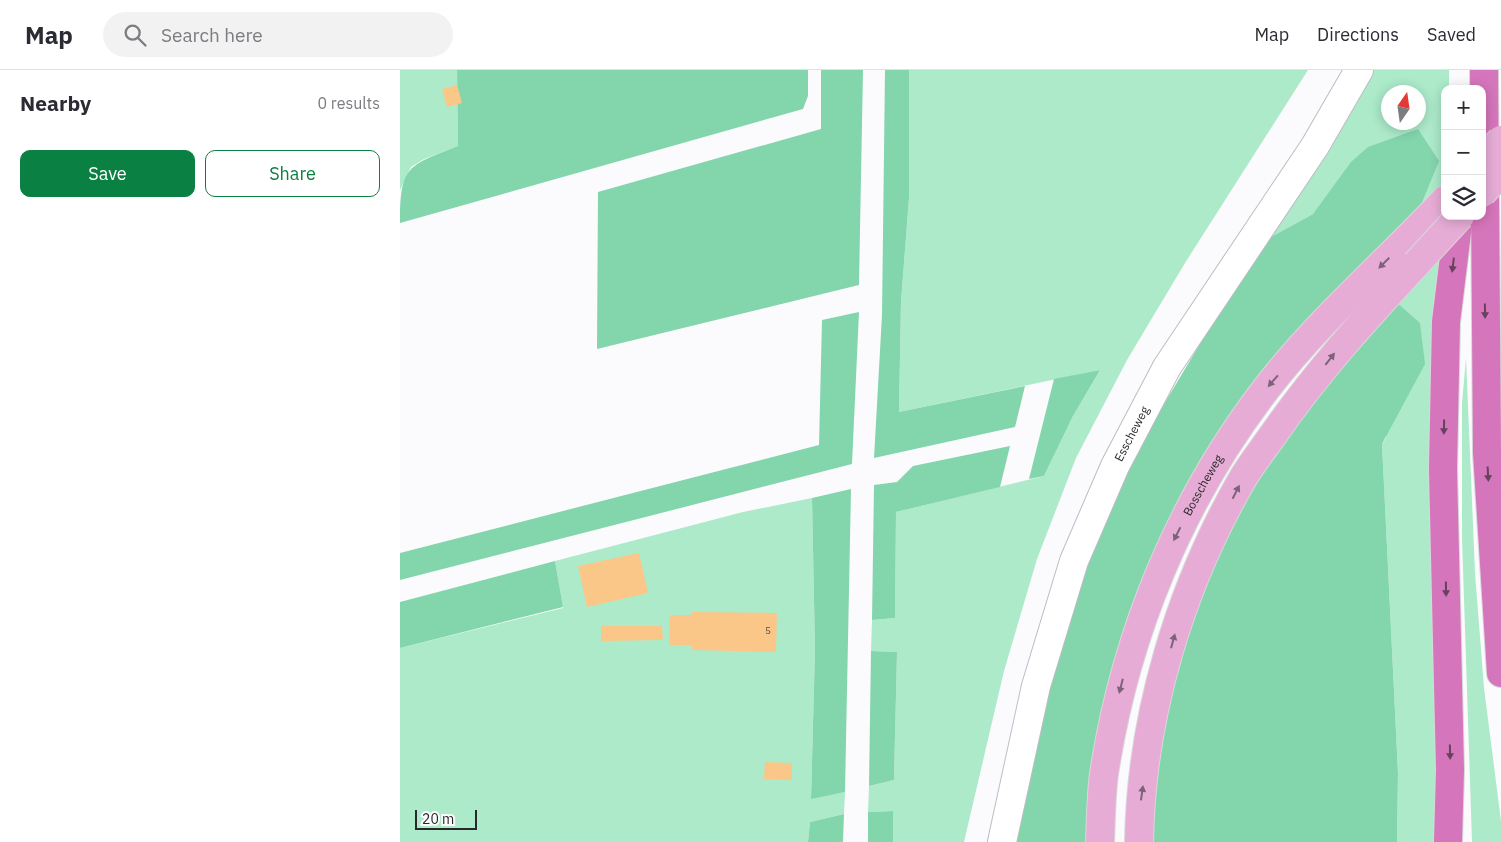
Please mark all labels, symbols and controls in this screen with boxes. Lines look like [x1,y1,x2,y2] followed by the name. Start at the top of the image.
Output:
[103,12,453,57] search box
[25,19,73,51] text: Map
[121,21,149,49] icon: search
[161,23,263,47] text: Search here
[1254,23,1289,46] text: Map
[1317,23,1399,46] text: Directions
[1427,23,1476,46] text: Saved
[1381,85,1426,130] north arrow
[1441,85,1486,220] map controls
[1441,85,1486,130] button: +
[20,89,91,117] text: Nearby
[317,93,380,113] text: 0 results
[1441,130,1486,175] button: −
[20,150,195,197] button: Save
[205,150,380,197] button: Share
[1441,175,1486,220] button: layers
[1378,257,1390,269] one-way arrow
[1449,257,1457,273] one-way arrow
[1481,303,1489,319] one-way arrow
[1324,353,1335,366] one-way arrow
[1267,375,1278,388] one-way arrow
[1111,403,1152,464] street label: Esscheweg
[1440,419,1448,435] one-way arrow
[1180,451,1226,518] street label: Bosscheweg
[1484,466,1492,482] one-way arrow
[1232,484,1240,499] one-way arrow
[1173,526,1181,541] one-way arrow
[1442,581,1450,597] one-way arrow
[765,624,771,637] house number: 5
[1169,634,1177,649] one-way arrow
[1117,678,1125,693] one-way arrow
[1446,744,1454,760] one-way arrow
[1138,785,1146,801] one-way arrow
[415,807,478,830] scale bar
[422,810,454,828] text: 20 m

